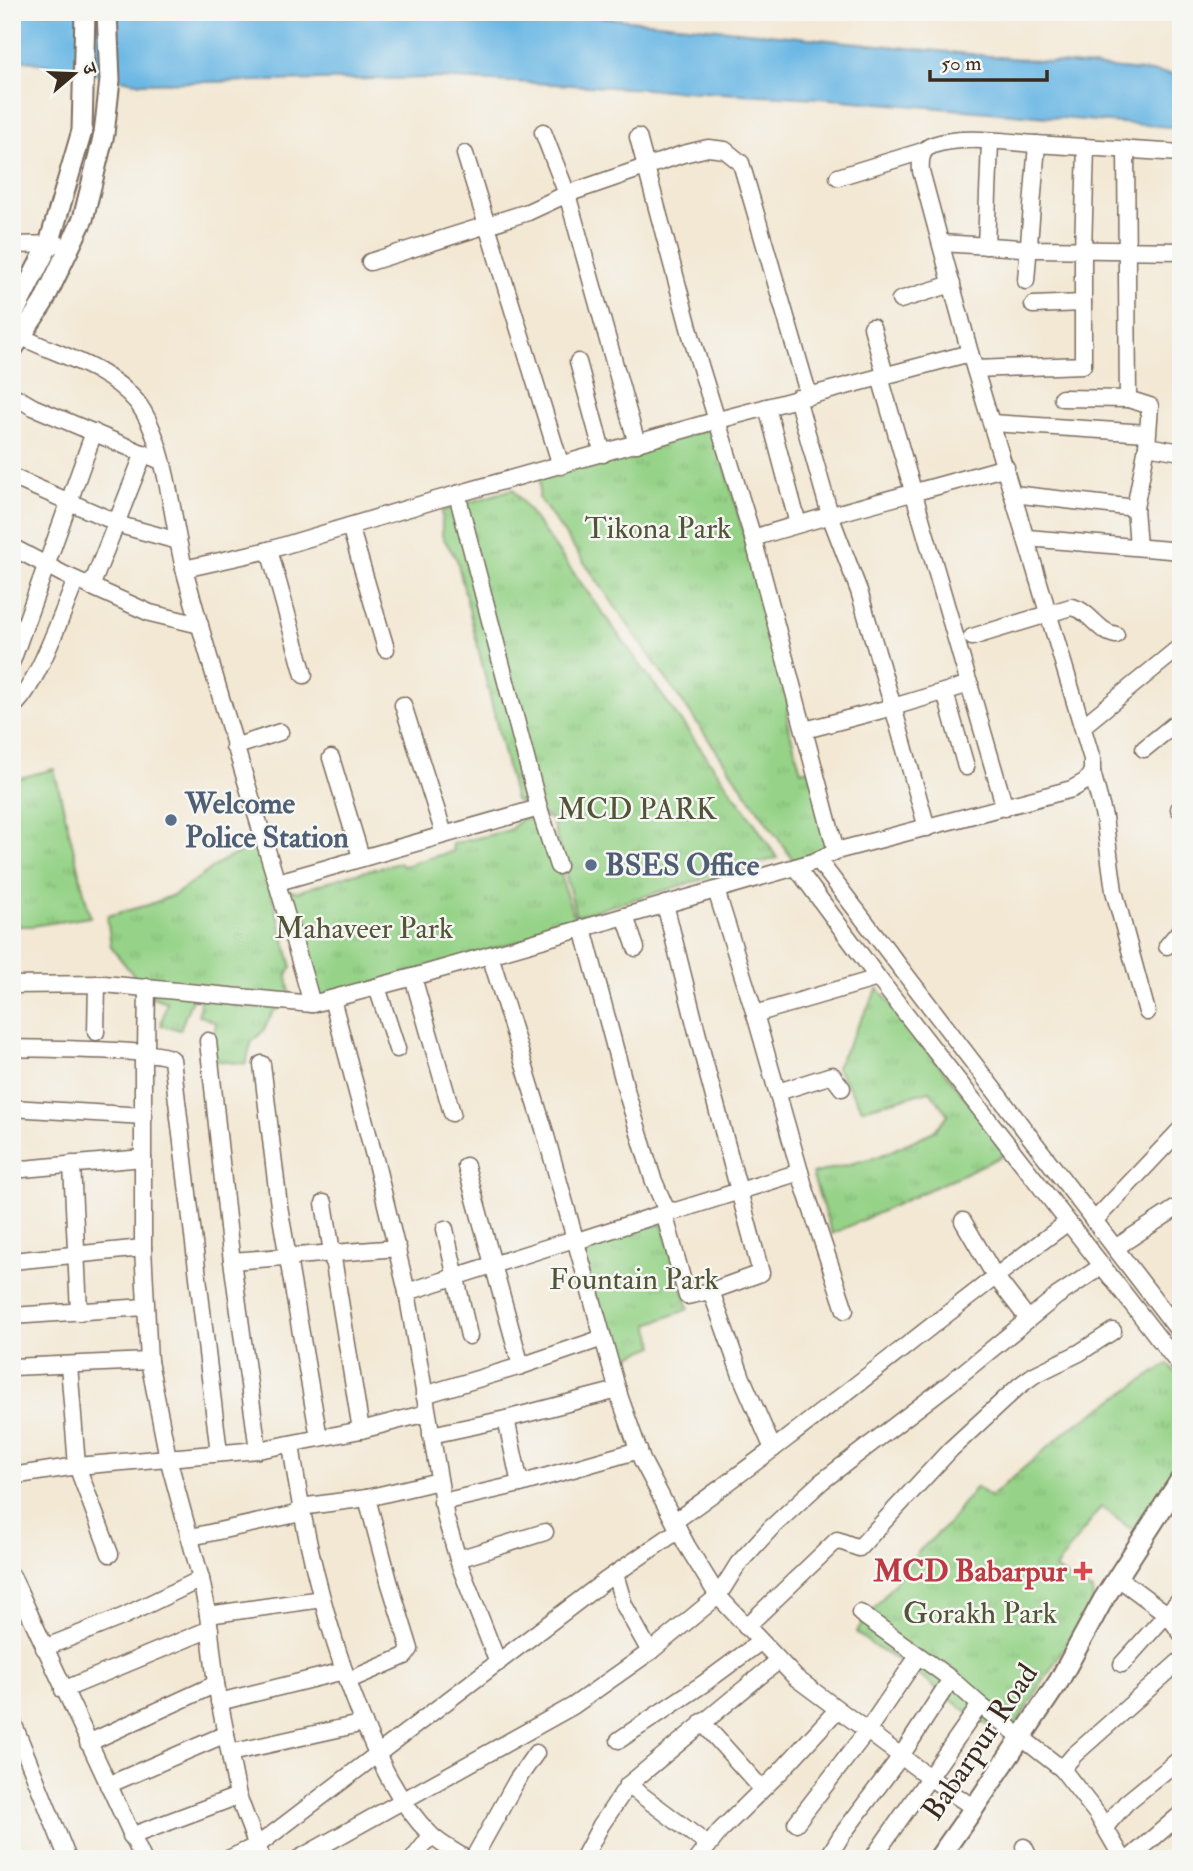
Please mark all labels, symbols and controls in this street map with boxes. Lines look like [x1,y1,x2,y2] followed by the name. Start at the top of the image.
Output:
[38,38,108,108] north arrow
[930,38,1048,82] scale bar
[941,50,982,77] text: 50 m
[76,58,102,79] text: उ
[585,510,731,547] park label: Tikona Park
[184,785,349,856] place label: Welcome Police Station
[557,791,718,828] park label: MCD PARK
[163,812,179,828] marker: Welcome Police Station
[605,847,760,884] place label: BSES Office
[583,857,599,873] marker: BSES Office
[275,910,453,947] park label: Mahaveer Park
[549,1261,719,1298] park label: Fountain Park
[873,1553,1068,1590] place label: MCD Babarpur
[1073,1561,1093,1581] marker: MCD Babarpur
[903,1595,1057,1632] park label: Gorakh Park
[914,1656,1046,1827] street label: Babarpur Road

